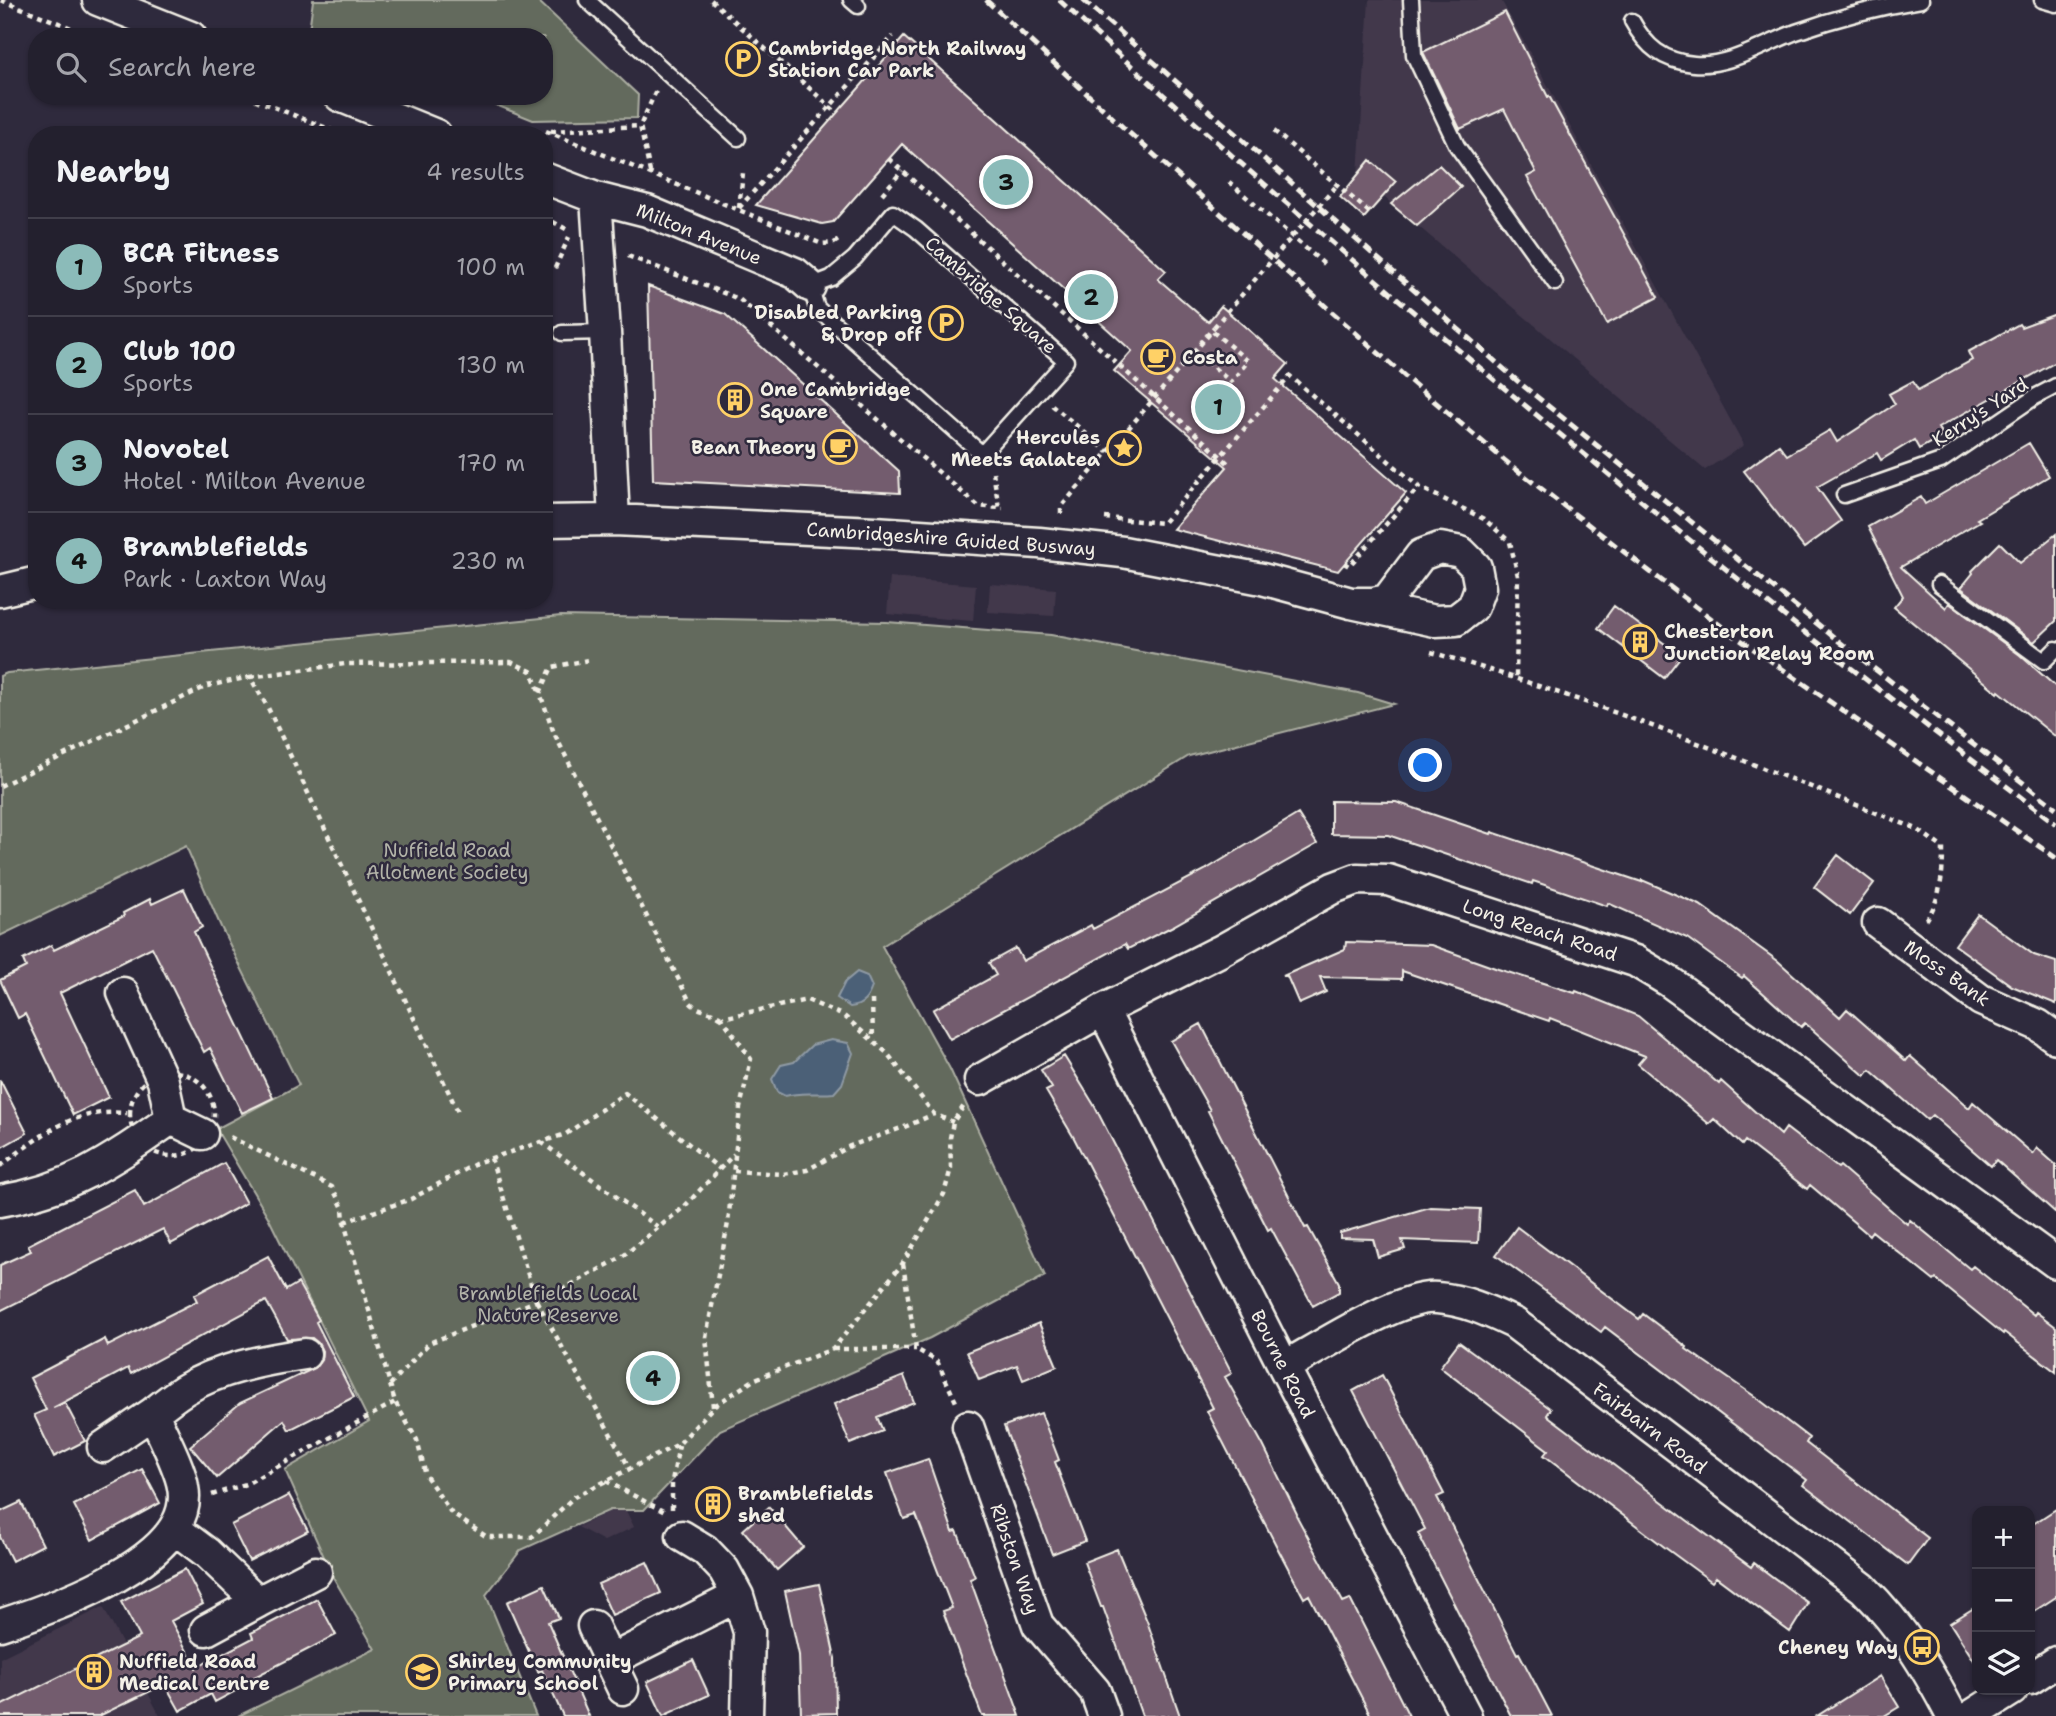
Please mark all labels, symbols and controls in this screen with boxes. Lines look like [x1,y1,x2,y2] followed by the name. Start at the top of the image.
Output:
[28,28,553,105] search box
[768,36,1026,83] place label: Cambridge North Railway Station Car Park
[724,40,762,78] parking icon: Cambridge North Railway Station Car Park
[52,48,90,86] icon: search
[108,49,257,84] text: Search here
[56,151,171,192] text: Nearby
[983,156,1029,208] pin: 3
[426,157,525,187] text: 4 results
[633,197,765,271] street label: Milton Avenue
[920,231,1062,359] street label: Cambridge Square
[123,235,279,270] text: BCA Fitness
[74,252,84,282] text: 1
[456,252,525,282] text: 100 m
[123,270,194,300] text: Sports
[1068,271,1114,323] pin: 2
[754,300,923,347] place label: Disabled Parking & Drop off
[927,304,965,342] parking icon: Disabled Parking & Drop off
[123,333,236,368] text: Club 100
[1139,338,1177,376] cafe icon: Costa
[1182,345,1238,370] place label: Costa
[71,350,87,380] text: 2
[457,350,525,380] text: 130 m
[123,368,194,398] text: Sports
[1927,372,2033,452] street label: Kerry's Yard
[760,377,911,424] place label: One Cambridge Square
[716,381,754,419] building icon: One Cambridge Square
[1195,381,1241,433] pin: 1
[951,425,1100,472] place label: Hercules Meets Galatea
[821,428,859,466] cafe icon: Bean Theory
[1105,429,1143,467] place icon: Hercules Meets Galatea
[123,431,229,466] text: Novotel
[691,435,816,460] place label: Bean Theory
[71,448,87,478] text: 3
[457,448,525,478] text: 170 m
[123,466,366,496] text: Hotel · Milton Avenue
[806,516,1096,562] street label: Cambridgeshire Guided Busway
[123,529,308,564] text: Bramblefields
[71,546,87,576] text: 4
[451,546,525,576] text: 230 m
[123,564,327,594] text: Park · Laxton Way
[1664,619,1874,666] place label: Chesterton Junction Relay Room
[1621,623,1659,661] building icon: Chesterton Junction Relay Room
[1408,748,1442,782] your location
[366,838,528,885] park label: Nuffield Road Allotment Society
[1459,893,1621,967] street label: Long Reach Road
[1899,934,1995,1012] street label: Moss Bank
[459,1281,638,1328] park label: Bramblefields Local Nature Reserve
[1245,1306,1321,1422] street label: Bourne Road
[630,1352,676,1404] pin: 4
[1588,1377,1712,1479] street label: Fairbairn Road
[738,1481,873,1528] place label: Bramblefields shed
[694,1485,732,1523] building icon: Bramblefields shed
[984,1500,1046,1618] street label: Ribston Way
[1972,1506,2035,1695] map controls
[1972,1506,2035,1569] button: +
[1972,1569,2035,1632] button: −
[1903,1628,1941,1666] bus stop icon: Cheney Way
[1972,1632,2035,1695] button: layers
[1778,1635,1898,1660] place label: Cheney Way
[119,1649,270,1696] place label: Nuffield Road Medical Centre
[448,1649,632,1696] place label: Shirley Community Primary School
[75,1653,113,1691] building icon: Nuffield Road Medical Centre
[404,1653,442,1691] school or university icon: Shirley Community Primary School

